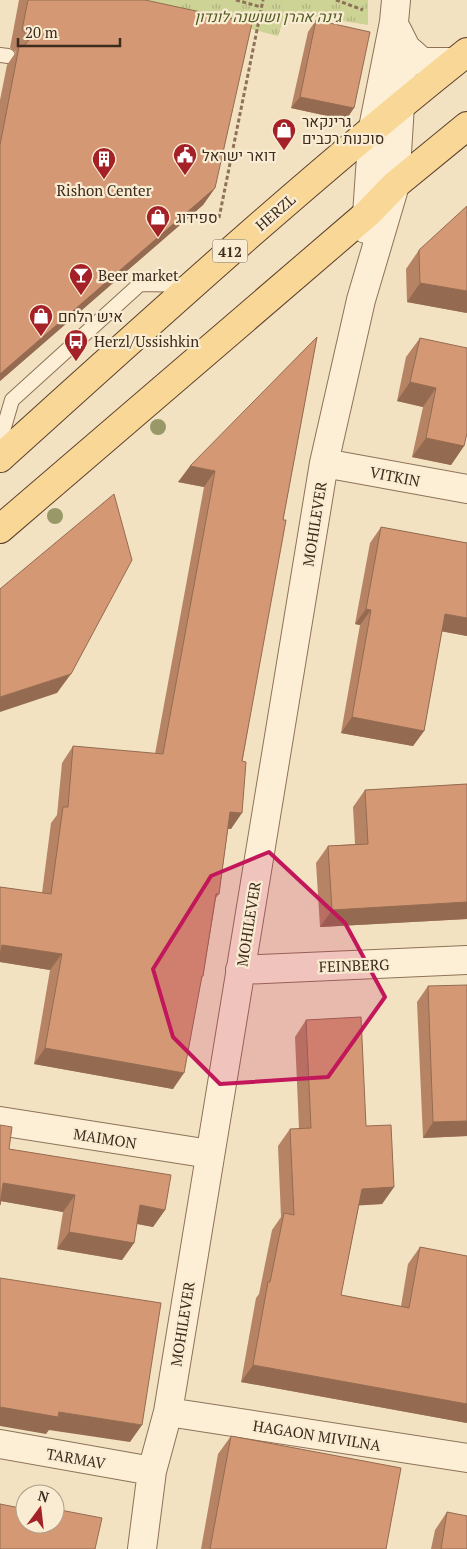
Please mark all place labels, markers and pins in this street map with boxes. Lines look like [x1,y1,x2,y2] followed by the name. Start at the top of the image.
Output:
[302,111,384,148] place label: גרינקאר סוכנות רכבים
[271,117,297,151] shop icon: גרינקאר סוכנות רכבים
[172,142,198,176] public building icon: דואר ישראל
[202,145,276,165] place label: דואר ישראל
[91,146,117,180] building icon: Rishon Center
[57,180,152,200] place label: Rishon Center
[145,204,171,238] shop icon: ספידוג
[176,207,218,227] place label: ספידוג
[68,262,94,296] bar icon: Beer market
[98,265,179,285] place label: Beer market
[28,303,54,337] shop icon: איש הלחם
[58,306,123,326] place label: איש הלחם
[63,328,89,362] bus stop icon: Herzl/Ussishkin
[94,331,199,351] place label: Herzl/Ussishkin

